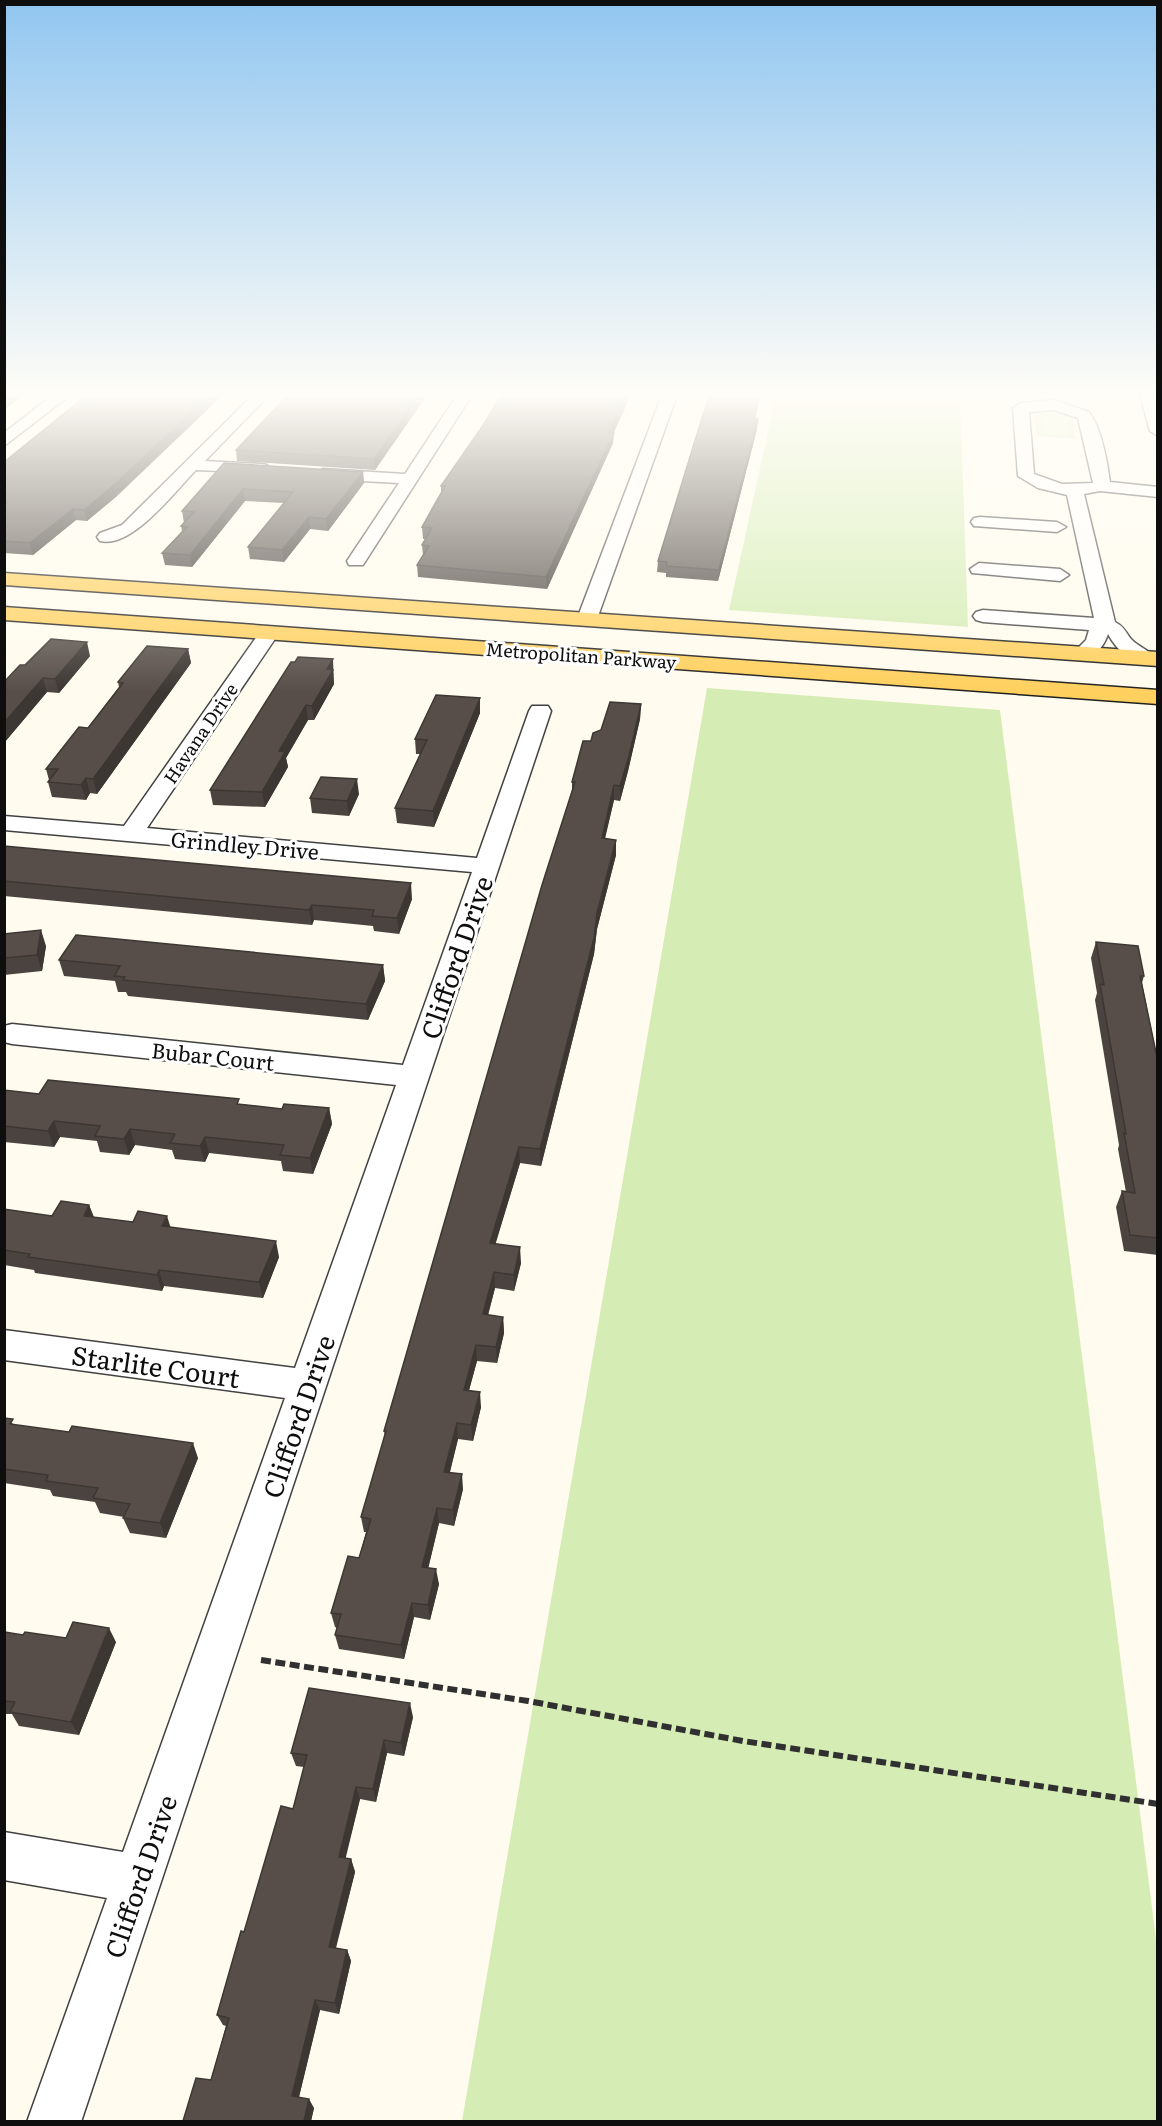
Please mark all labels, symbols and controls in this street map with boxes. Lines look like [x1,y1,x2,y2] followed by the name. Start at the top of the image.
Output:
[485,635,678,675] street label: Metropolitan Parkway
[156,677,244,789] street label: Havana Drive
[170,822,320,866] street label: Grindley Drive
[409,870,501,1044] street label: Clifford Drive
[150,1033,276,1077] street label: Bubar Court
[251,1329,343,1503] street label: Clifford Drive
[69,1334,243,1396] street label: Starlite Court
[93,1789,185,1963] street label: Clifford Drive

